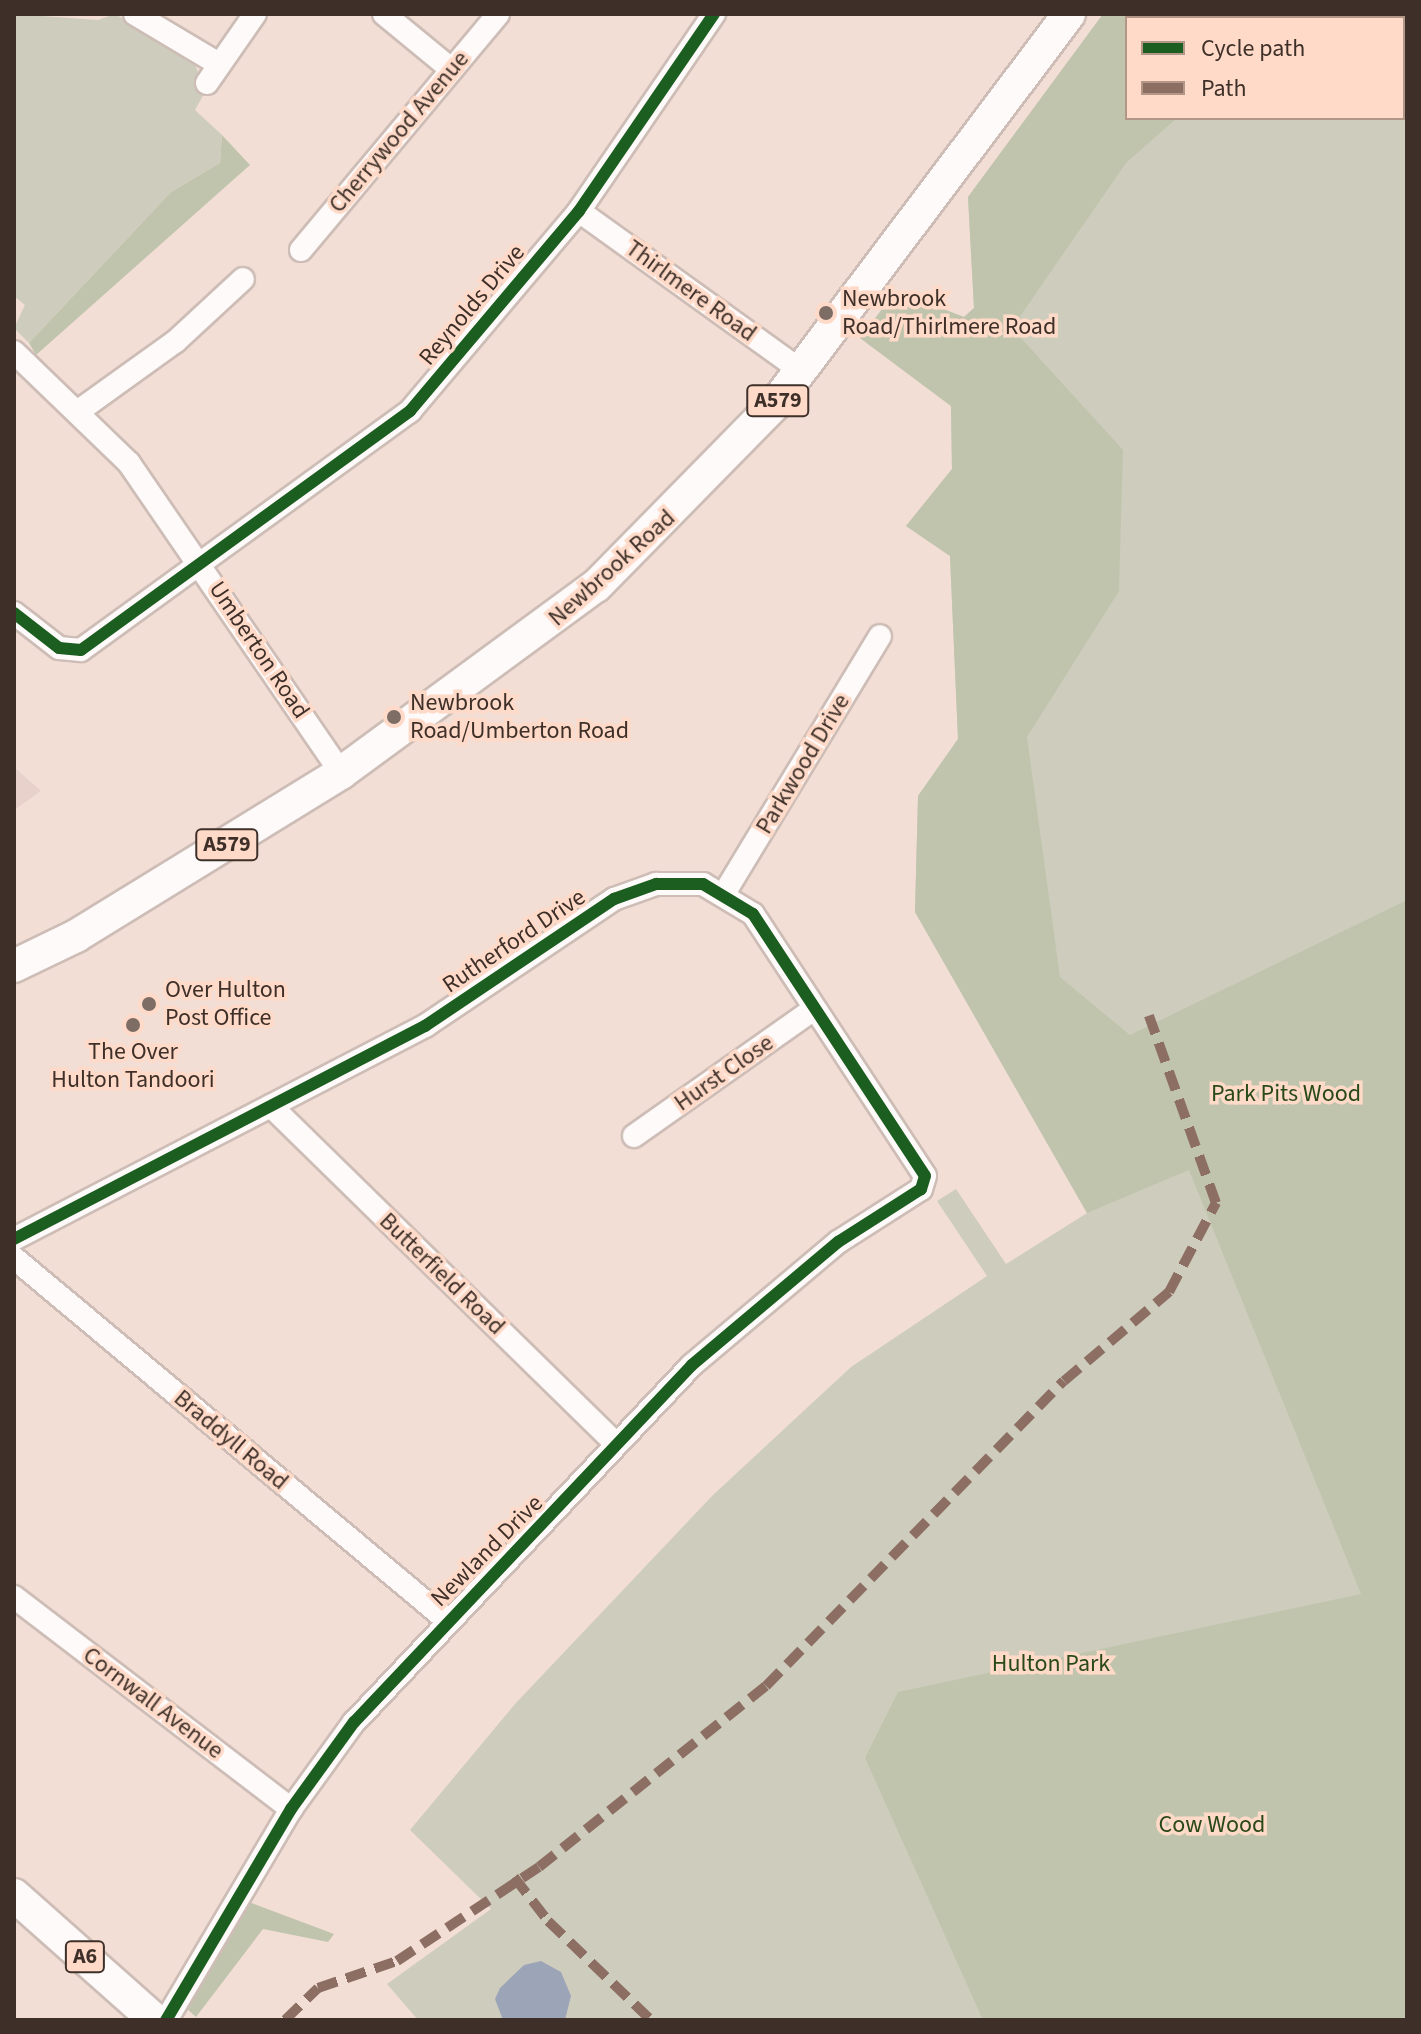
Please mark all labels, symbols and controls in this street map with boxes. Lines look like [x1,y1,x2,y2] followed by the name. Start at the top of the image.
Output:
[1125,16,1405,120] legend
[1201,31,1305,66] text: Cycle path
[323,45,475,219] street label: Cherrywood Avenue
[1201,71,1247,106] text: Path
[620,234,762,348] street label: Thirlmere Road
[413,239,531,371] street label: Reynolds Drive
[842,285,1056,341] place label: Newbrook Road/Thirlmere Road
[817,304,835,322] marker: Newbrook Road/Thirlmere Road
[746,383,810,419] road number: A579
[543,504,681,632] street label: Newbrook Road
[203,576,315,724] street label: Umberton Road
[410,689,629,745] place label: Newbrook Road/Umberton Road
[750,689,856,839] street label: Parkwood Drive
[385,708,403,726] marker: Newbrook Road/Umberton Road
[195,827,259,863] road number: A579
[437,883,591,999] street label: Rutherford Drive
[165,976,286,1032] place label: Over Hulton Post Office
[140,995,158,1013] marker: Over Hulton Post Office
[124,1016,142,1034] marker: The Over Hulton Tandoori
[669,1028,779,1118] street label: Hurst Close
[51,1038,215,1094] place label: The Over Hulton Tandoori
[1211,1080,1361,1108] park label: Park Pits Wood
[373,1207,511,1341] street label: Butterfield Road
[168,1384,294,1496] street label: Braddyll Road
[425,1489,549,1613] street label: Newland Drive
[77,1641,229,1765] street label: Cornwall Avenue
[992,1650,1110,1678] park label: Hulton Park
[1159,1811,1265,1839] park label: Cow Wood
[63,1939,107,1975] road number: A6

